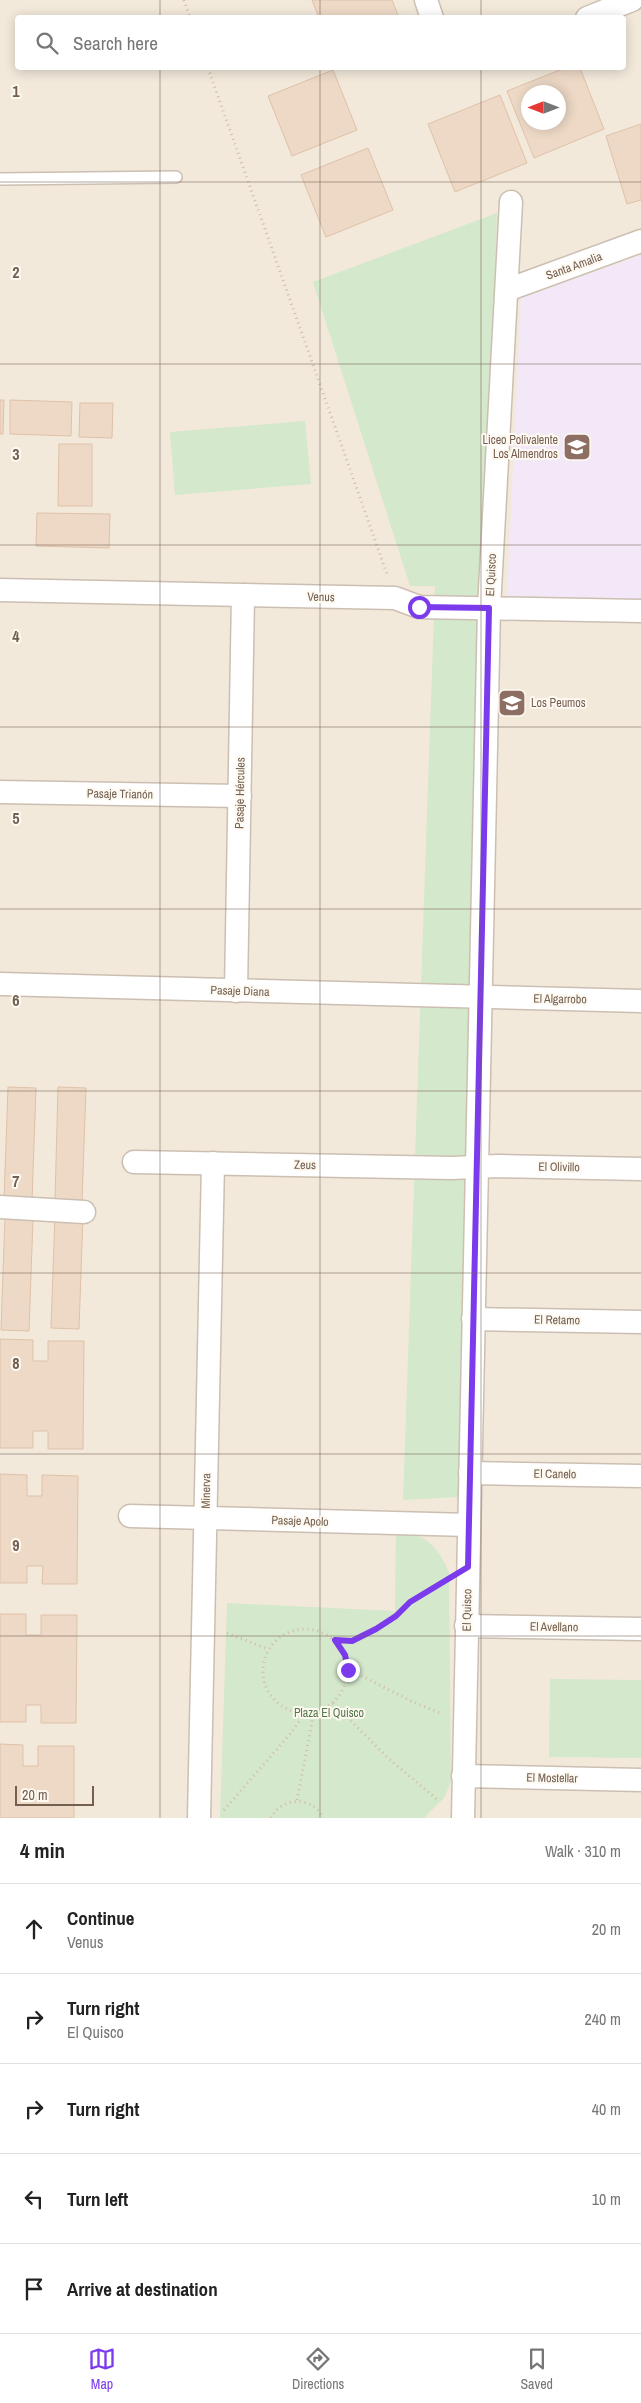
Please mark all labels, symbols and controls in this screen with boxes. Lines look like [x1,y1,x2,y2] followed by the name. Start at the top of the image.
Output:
[15,15,626,70] search box
[33,29,61,57] icon: search
[73,30,158,56] text: Search here
[12,80,20,102] text: 1
[521,85,566,130] north arrow
[544,248,605,284] street label: Santa Amalia
[12,261,20,283] text: 2
[483,432,558,462] place label: Liceo Polivalente Los Almendros
[562,432,592,462] school or university icon: Liceo Polivalente Los Almendros
[12,443,20,465] text: 3
[482,553,500,597] street label: El Quisco
[307,589,335,605] street label: Venus
[408,596,431,619] route start
[12,625,20,647] text: 4
[497,688,527,718] school or university icon: Los Peumos
[531,695,586,711] place label: Los Peumos
[231,757,249,829] street label: Pasaje Hércules
[87,785,153,803] street label: Pasaje Trianón
[12,807,20,829] text: 5
[210,982,270,1000] street label: Pasaje Diana
[12,989,20,1011] text: 6
[533,991,587,1007] street label: El Algarrobo
[294,1157,316,1173] street label: Zeus
[538,1159,580,1175] street label: El Olivillo
[12,1170,20,1192] text: 7
[534,1312,580,1328] street label: El Retamo
[12,1352,20,1374] text: 8
[534,1466,576,1482] street label: El Canelo
[198,1473,214,1509] street label: Minerva
[271,1512,329,1530] street label: Pasaje Apolo
[12,1534,20,1556] text: 9
[459,1589,475,1631] street label: El Quisco
[530,1619,578,1635] street label: El Avellano
[337,1659,360,1682] route end
[294,1705,364,1721] park label: Plaza El Quisco
[526,1770,579,1786] street label: El Mostellar
[15,1783,94,1806] scale bar
[22,1786,48,1804] text: 20 m
[20,1836,65,1865] text: 4 min
[545,1840,621,1862] text: Walk · 310 m
[67,1905,135,1931] text: Continue
[20,1915,48,1943] icon: ahead
[592,1918,621,1940] text: 20 m
[67,1931,103,1953] text: Venus
[67,1995,139,2021] text: Turn right
[20,2005,48,2033] icon: right
[585,2008,621,2030] text: 240 m
[67,2021,124,2043] text: El Quisco
[20,2095,48,2123] icon: right
[67,2096,139,2122] text: Turn right
[592,2098,621,2120] text: 40 m
[20,2185,48,2213] icon: left
[67,2186,128,2212] text: Turn left
[592,2188,621,2210] text: 10 m
[20,2275,48,2303] icon: arrive
[67,2276,218,2302] text: Arrive at destination
[88,2345,116,2393] tab: Map
[292,2345,344,2393] tab: Directions
[520,2345,553,2393] tab: Saved

